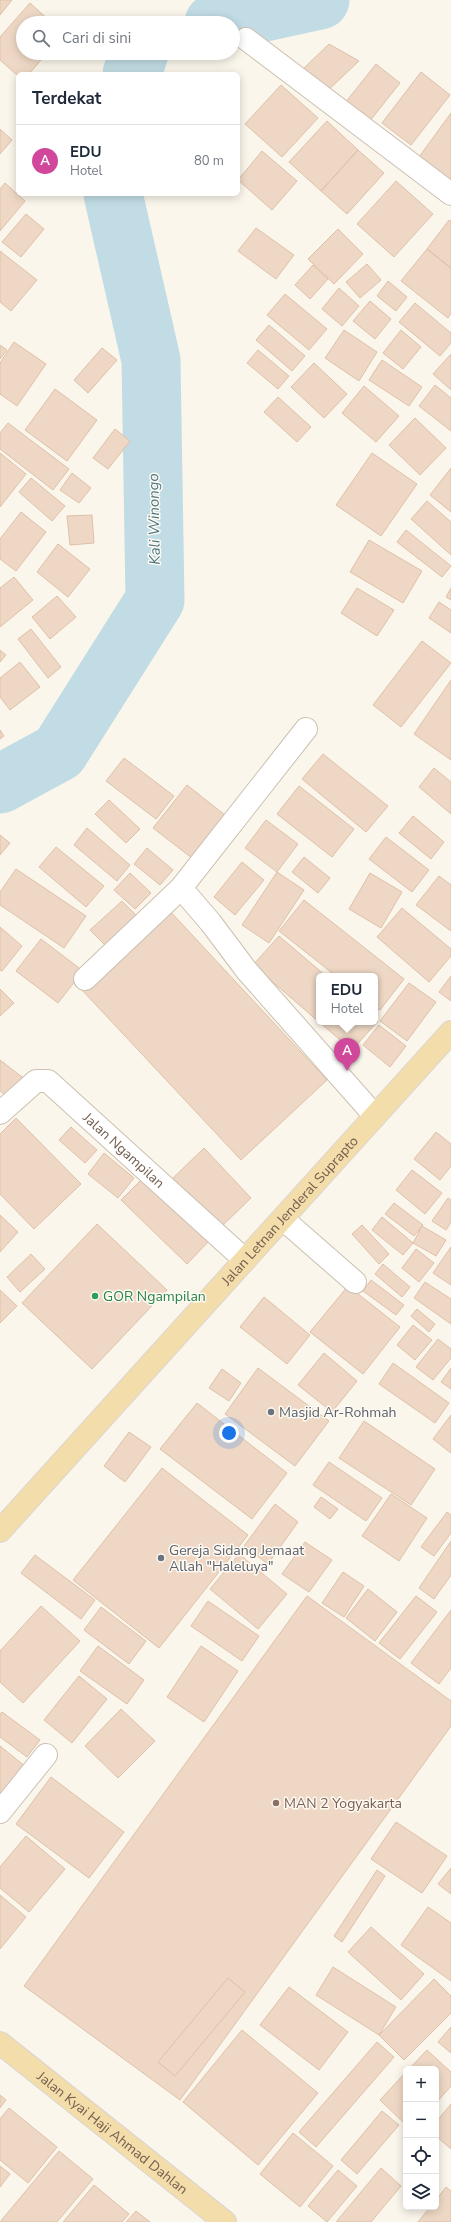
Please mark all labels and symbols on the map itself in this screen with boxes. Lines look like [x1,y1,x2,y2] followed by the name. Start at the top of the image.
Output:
[143,473,165,565] water label: Kali Winongo
[334,1038,360,1071] pin: A
[78,1107,169,1192] street label: Jalan Ngampilan
[216,1131,362,1290] street label: Jalan Letnan Jenderal Suprapto
[103,1287,206,1306] place label: GOR Ngampilan
[90,1291,100,1301] marker: GOR Ngampilan
[279,1403,397,1422] place label: Masjid Ar-Rohmah
[266,1407,276,1417] marker: Masjid Ar-Rohmah
[219,1423,239,1443] your location
[169,1541,304,1576] place label: Gereja Sidang Jemaat Allah "Haleluya"
[156,1553,166,1563] marker: Gereja Sidang Jemaat Allah "Haleluya"
[284,1794,402,1813] place label: MAN 2 Yogyakarta
[271,1798,281,1808] marker: MAN 2 Yogyakarta
[33,2066,192,2199] street label: Jalan Kyai Haji Ahmad Dahlan

